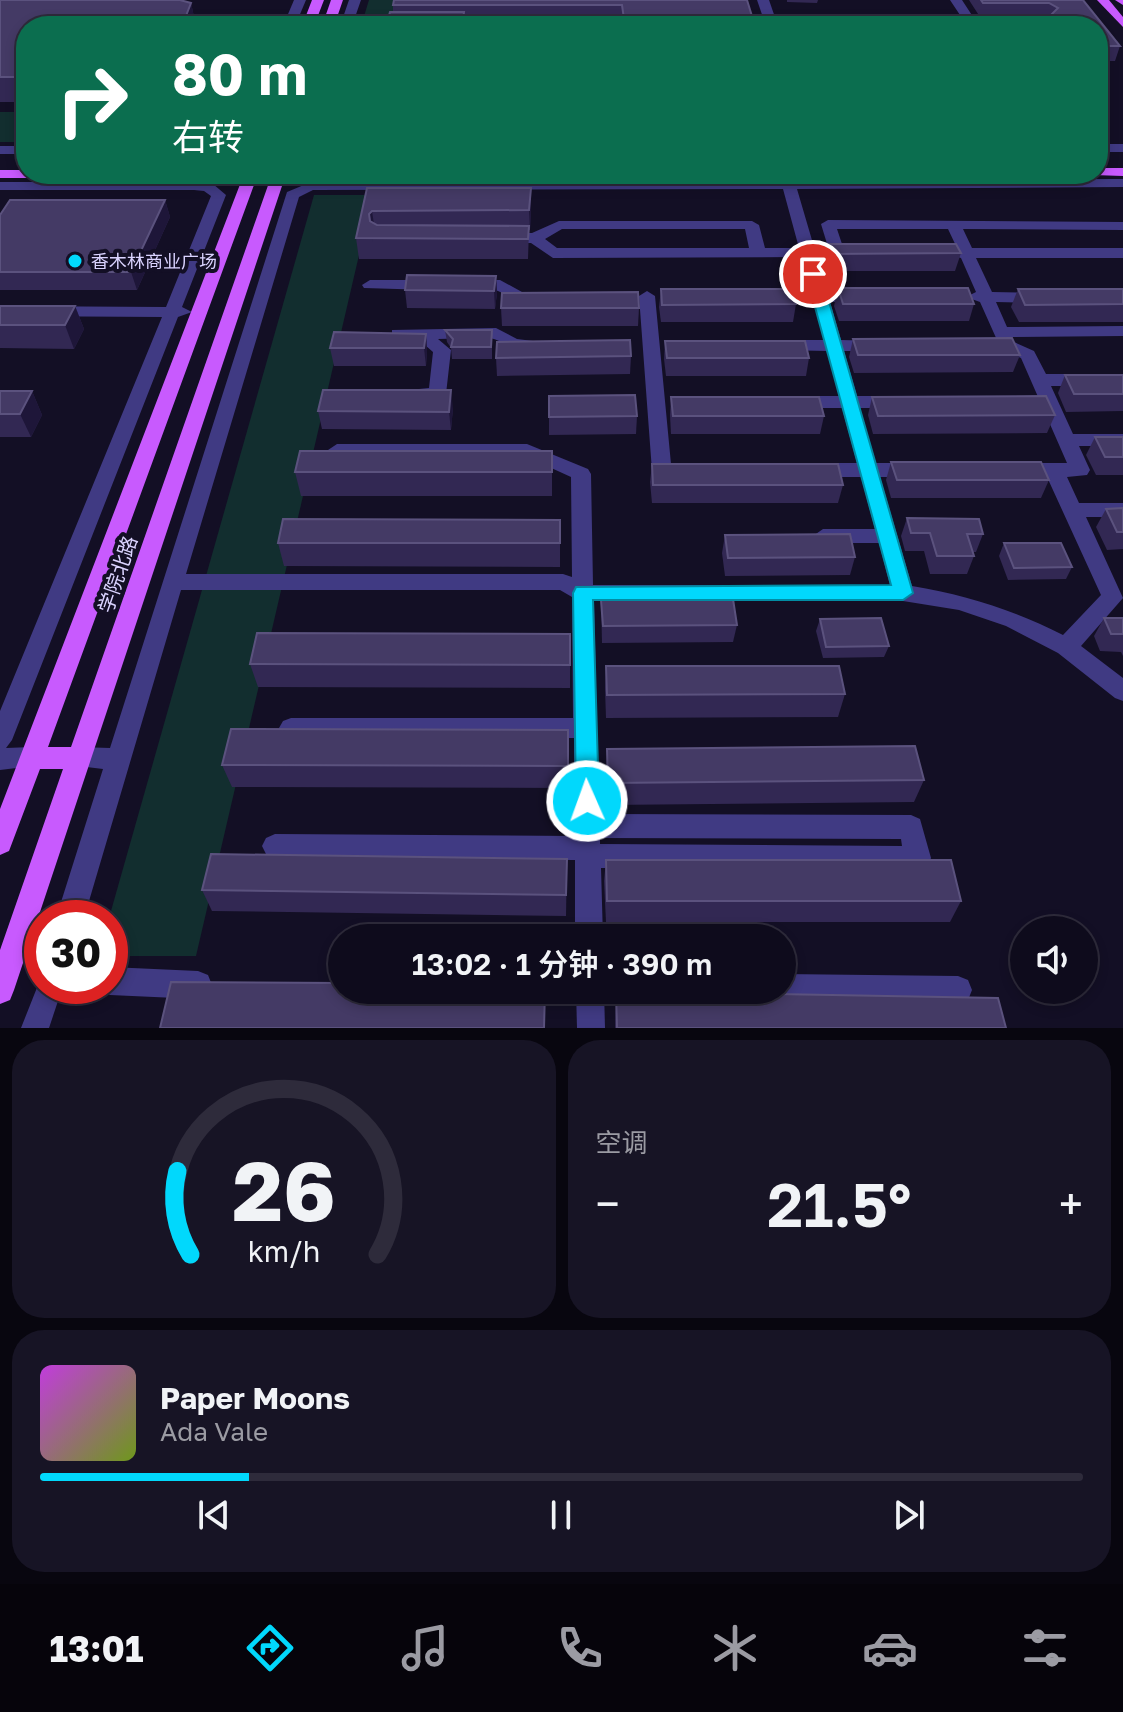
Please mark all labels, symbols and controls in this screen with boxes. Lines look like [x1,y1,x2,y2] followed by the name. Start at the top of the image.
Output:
[172,40,307,107] text: 80 m
[40,48,144,152] icon: right
[172,115,244,158] text: 右转
[779,240,847,308] pin
[91,250,217,272] place label: 香木林商业广场
[66,252,84,270] marker: 香木林商业广场
[791,252,835,296] icon: arrive
[93,532,141,616] street label: 学院北路
[545,759,629,843] position arrow
[24,900,128,1004] speed limit sign: 30
[1010,916,1098,1004] map controls
[1010,916,1098,1004] button: sound
[412,946,712,982] text: 13:02 · 1 分钟 · 390 m
[596,1127,648,1158] text: 空调
[232,1139,336,1239] text: 26
[767,1168,911,1240] text: 21.5°
[596,1177,620,1230] text: −
[1059,1177,1083,1230] text: +
[247,1234,320,1268] text: km/h
[160,1380,350,1416] text: Paper Moons
[160,1416,268,1447] text: Ada Vale
[192,1493,236,1537] icon: previous
[539,1493,583,1537] icon: pause
[887,1493,931,1537] icon: next
[242,1620,298,1676] icon: directions
[397,1620,453,1676] icon: music
[552,1620,608,1676] icon: phone
[707,1620,763,1676] icon: climate
[862,1620,918,1676] icon: car
[1017,1620,1073,1676] icon: filters
[50,1627,143,1670] text: 13:01

